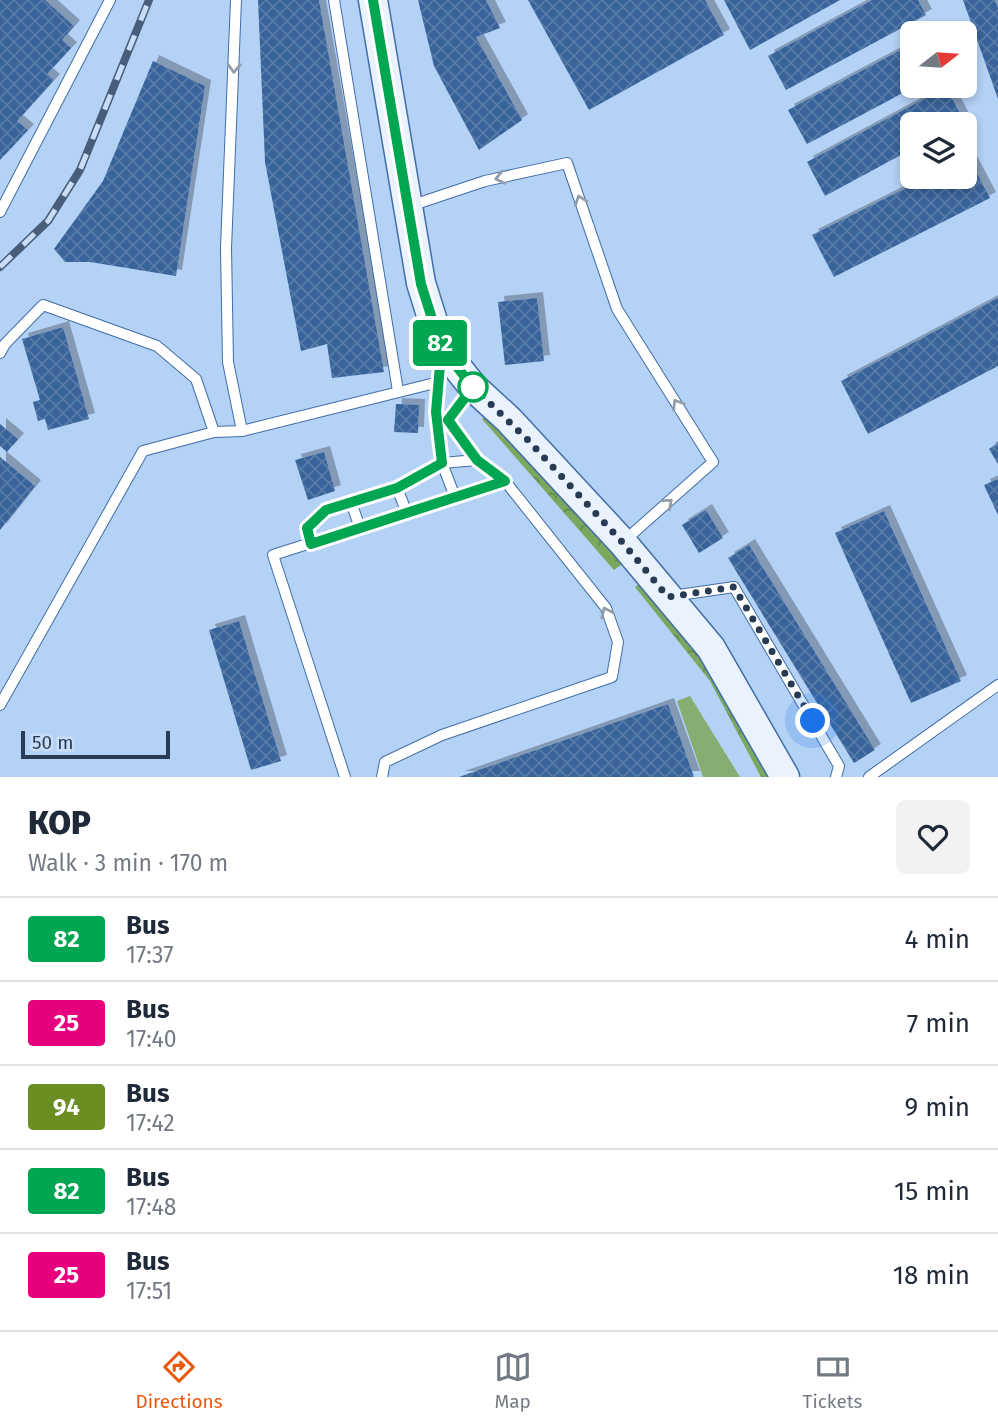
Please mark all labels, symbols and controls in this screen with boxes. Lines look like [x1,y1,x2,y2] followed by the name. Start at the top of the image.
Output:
[900,21,976,98] north arrow
[900,21,977,189] map controls
[226,63,241,74] one-way arrow
[900,112,977,189] button: layers
[494,170,506,184] one-way arrow
[574,195,588,207] one-way arrow
[408,320,472,366] line badge: 82
[427,329,453,357] text: 82
[458,372,488,402] unlabelled marker
[672,399,685,412] one-way arrow
[660,498,673,511] one-way arrow
[600,606,614,619] one-way arrow
[795,703,830,738] your location
[21,728,170,760] scale bar
[32,731,73,754] text: 50 m
[896,800,970,874] button: heart
[28,803,91,843] text: КОР
[28,849,228,877] text: Walk · 3 min · 170 m
[126,910,169,941] text: Bus
[904,924,970,955] text: 4 min
[53,925,80,953] text: 82
[126,941,173,969] text: 17:37
[126,994,169,1025] text: Bus
[907,1008,970,1039] text: 7 min
[54,1009,79,1037] text: 25
[126,1025,177,1053] text: 17:40
[126,1078,169,1109] text: Bus
[905,1092,970,1123] text: 9 min
[53,1093,80,1121] text: 94
[126,1109,175,1137] text: 17:42
[126,1162,169,1193] text: Bus
[894,1176,970,1207] text: 15 min
[53,1177,80,1205] text: 82
[126,1193,177,1221] text: 17:48
[126,1246,169,1277] text: Bus
[893,1260,970,1291] text: 18 min
[54,1261,79,1289] text: 25
[126,1277,172,1305] text: 17:51
[135,1348,223,1413] tab: Directions
[494,1348,532,1413] tab: Map
[803,1348,863,1413] tab: Tickets

